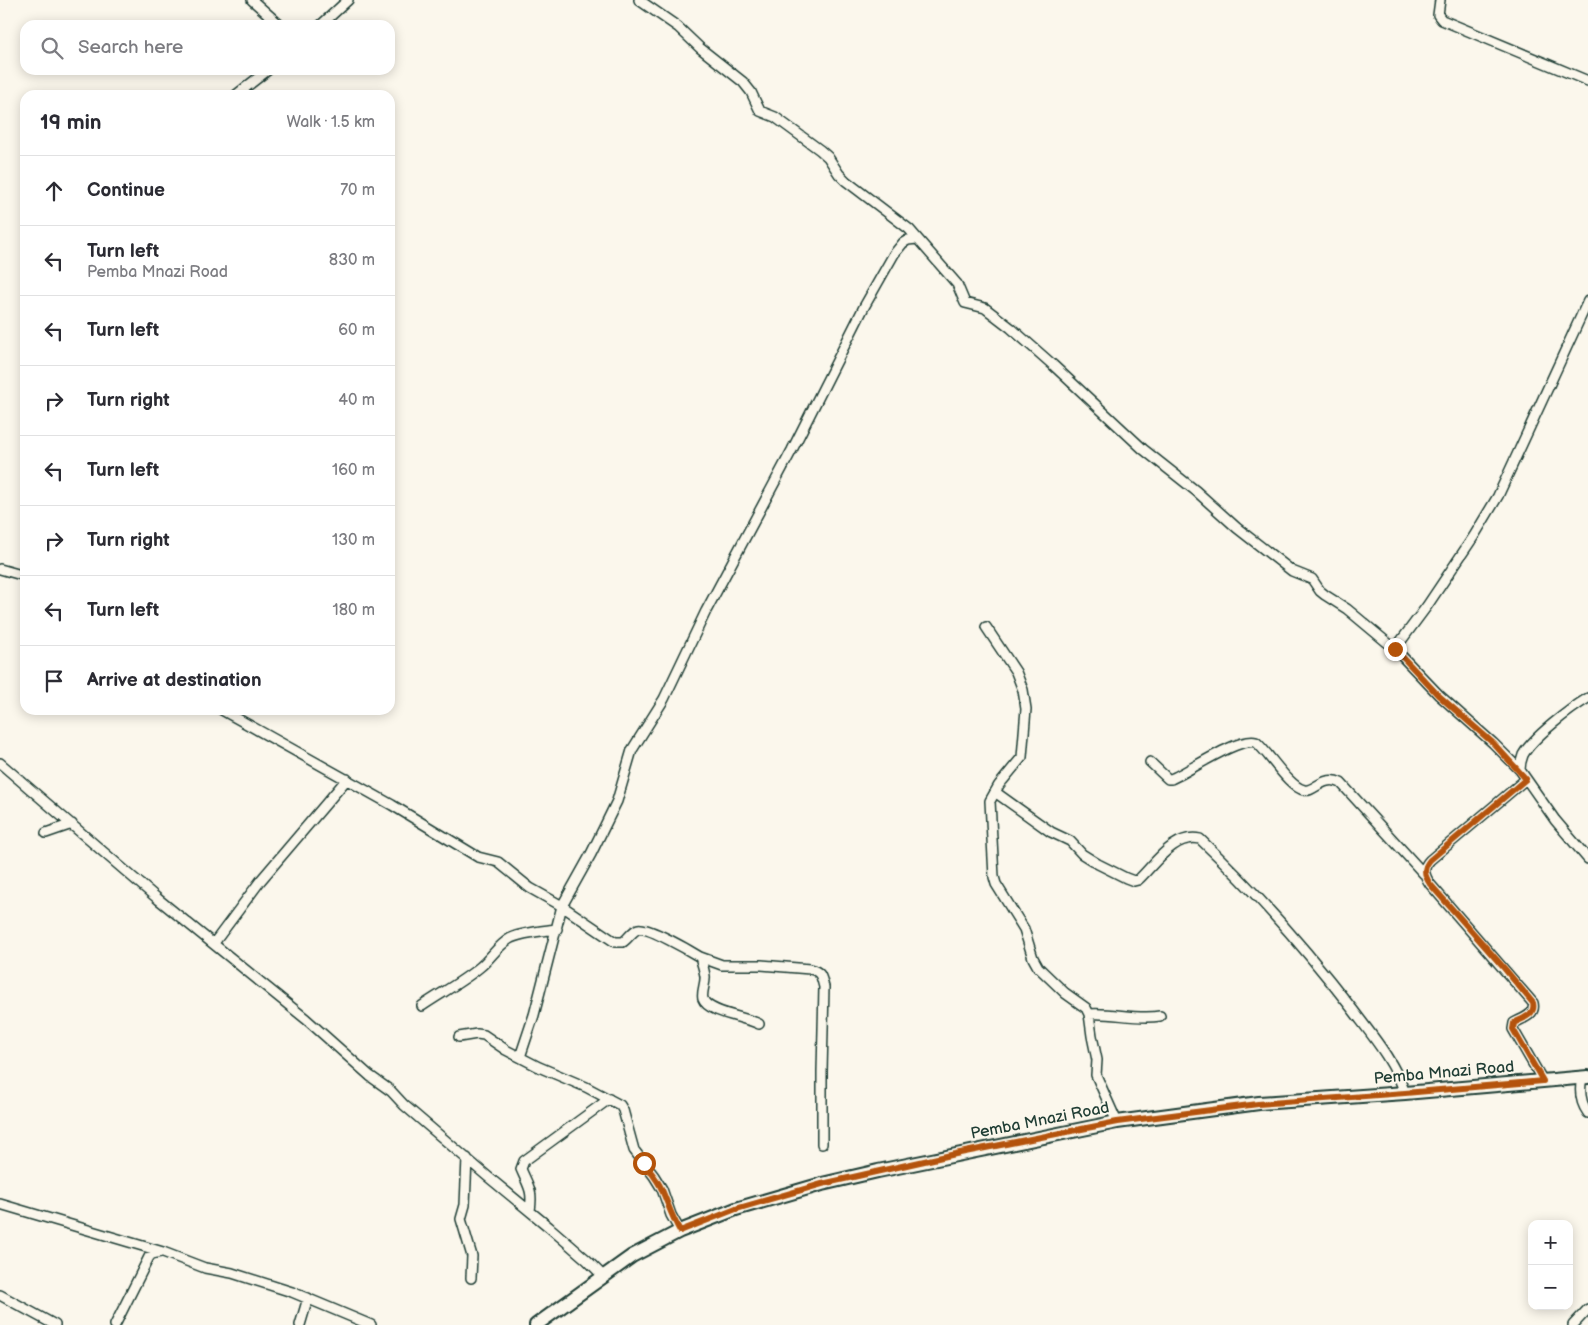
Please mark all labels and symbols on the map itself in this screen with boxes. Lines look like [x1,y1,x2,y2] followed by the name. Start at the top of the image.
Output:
[1384,638,1407,661] route end
[1373,1057,1515,1089] street label: Pemba Mnazi Road
[969,1098,1111,1144] street label: Pemba Mnazi Road
[633,1152,656,1175] route start

